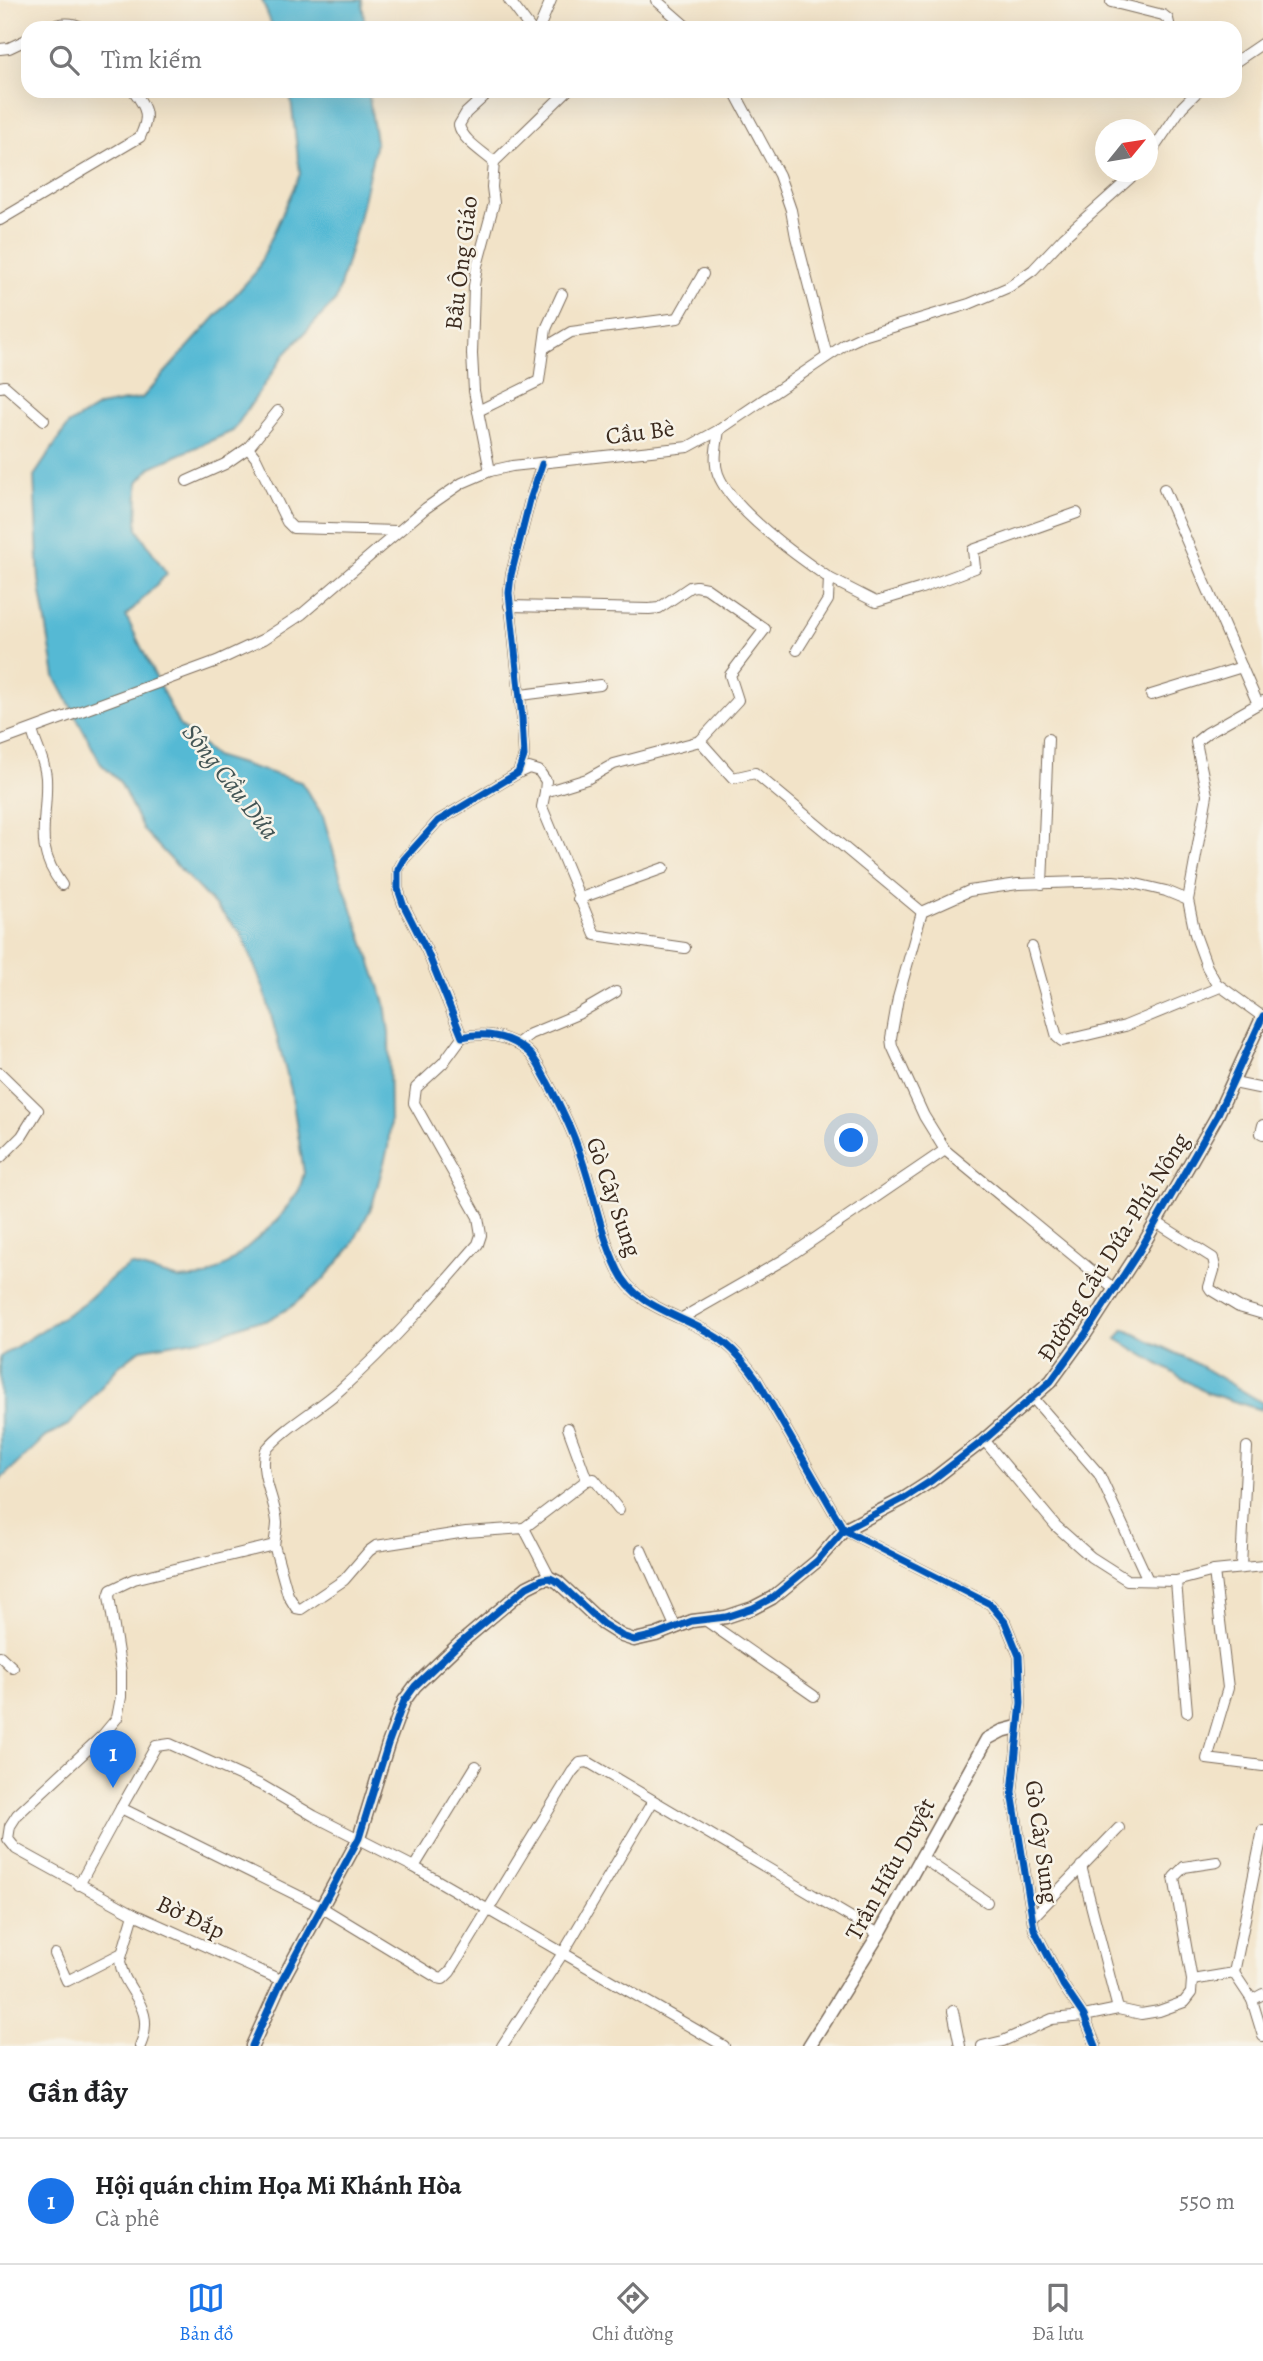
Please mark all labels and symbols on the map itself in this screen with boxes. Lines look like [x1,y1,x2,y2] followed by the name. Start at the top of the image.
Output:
[1095,119,1158,182] north arrow
[437,194,485,332] street label: Bầu Ông Giáo
[604,412,676,452] street label: Cầu Bè
[174,716,287,847] water label: Sông Cầu Dứa
[834,1123,868,1157] your location
[1029,1127,1197,1367] street label: Đường Cầu Dứa-Phú Nông
[579,1133,649,1261] street label: Gò Cây Sung
[90,1730,136,1788] pin: 1
[1018,1778,1066,1906] street label: Gò Cây Sung
[838,1792,942,1946] street label: Trần Hữu Duyệt
[151,1887,231,1947] street label: Bờ Đắp

